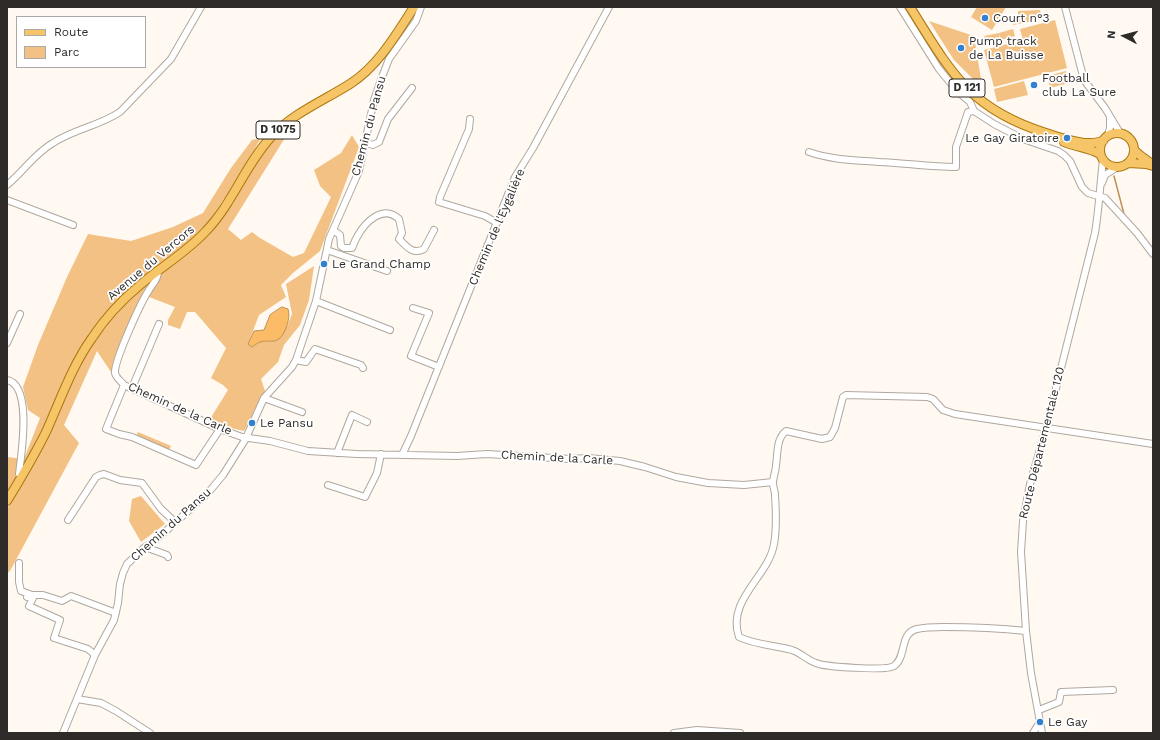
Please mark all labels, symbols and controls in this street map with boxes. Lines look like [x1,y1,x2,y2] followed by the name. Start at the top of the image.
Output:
[993,11,1049,25] place label: Court n°3
[980,13,990,23] marker: Court n°3
[16,16,146,68] legend
[1104,16,1144,56] north arrow
[54,25,88,39] text: Route
[1105,30,1118,39] text: N
[969,34,1044,62] place label: Pump track de La Buisse
[956,43,966,53] marker: Pump track de La Buisse
[54,45,80,59] text: Parc
[1042,71,1116,99] place label: Football club La Sure
[349,74,389,178] street label: Chemin du Pansu
[949,79,985,97] road number: D 121
[1029,80,1039,90] marker: Football club La Sure
[256,121,300,139] road number: D 1075
[965,131,1059,145] place label: Le Gay Giratoire
[1062,133,1072,143] marker: Le Gay Giratoire
[466,166,528,288] street label: Chemin de l'Eygalière
[105,222,197,304] street label: Avenue du Vercors
[332,257,431,271] place label: Le Grand Champ
[319,259,329,269] marker: Le Grand Champ
[1016,365,1068,521] street label: Route Départementale 120
[126,380,234,438] street label: Chemin de la Carle
[260,416,313,430] place label: Le Pansu
[247,418,257,428] marker: Le Pansu
[501,448,613,468] street label: Chemin de la Carle
[128,485,214,565] street label: Chemin du Pansu
[1048,715,1087,729] place label: Le Gay
[1035,717,1045,727] marker: Le Gay

